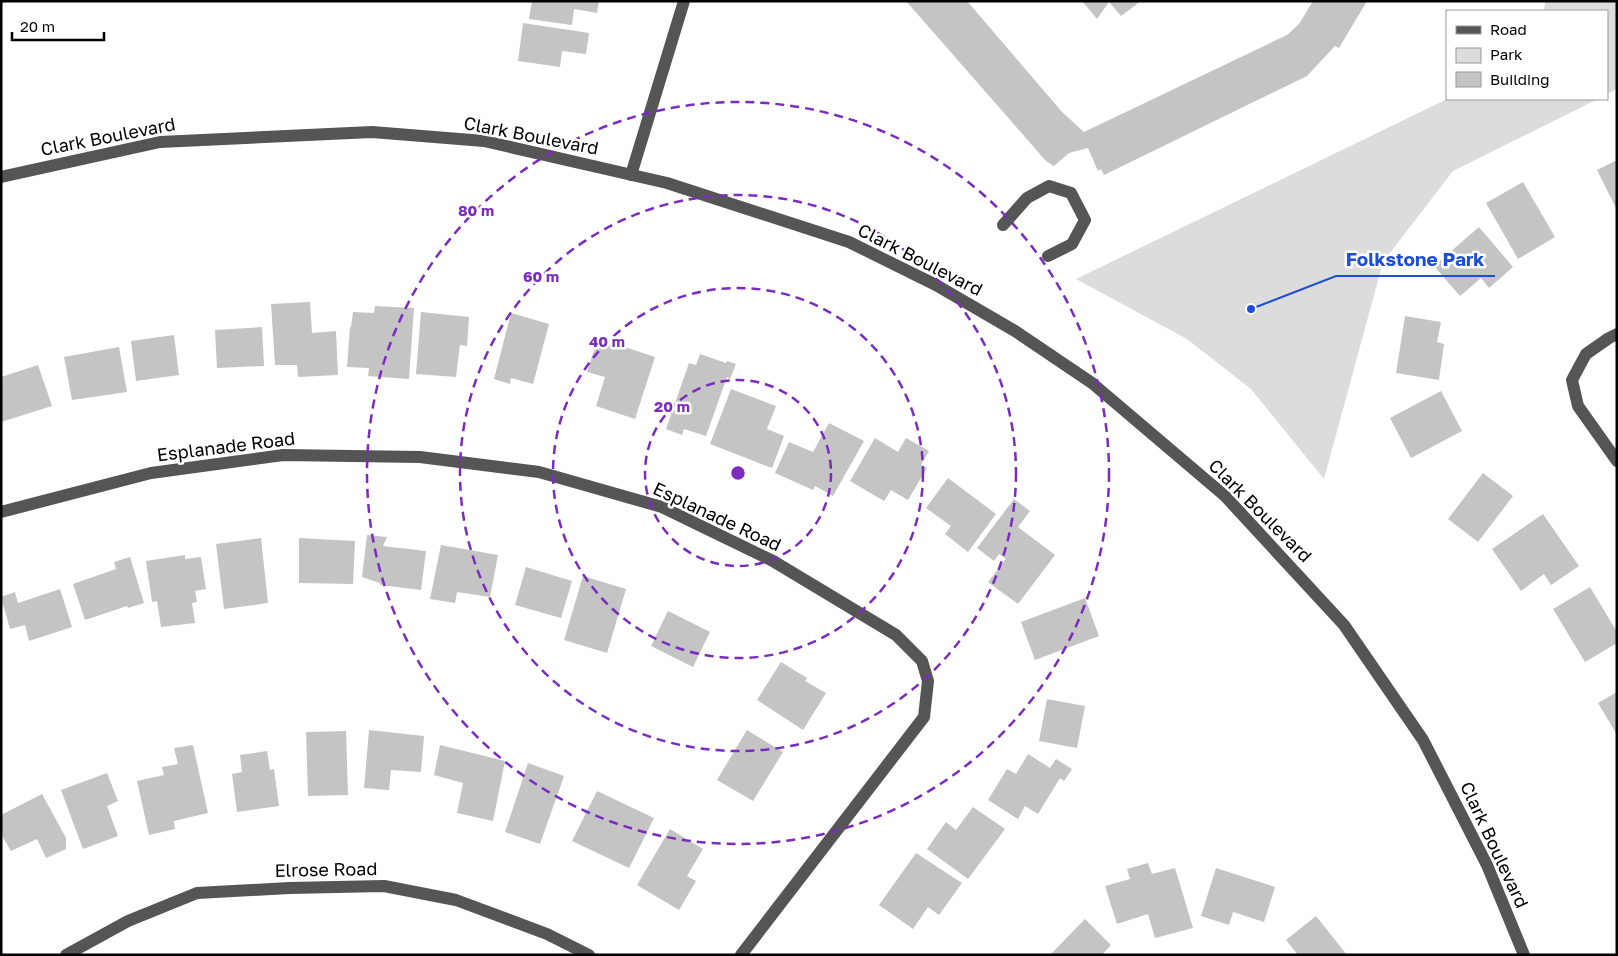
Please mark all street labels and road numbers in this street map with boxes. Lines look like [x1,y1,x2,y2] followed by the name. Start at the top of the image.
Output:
[462,111,600,159] street label: Clark Boulevard
[39,112,177,160] street label: Clark Boulevard
[854,218,986,300] street label: Clark Boulevard
[156,427,296,465] street label: Esplanade Road
[1205,454,1317,566] street label: Clark Boulevard
[650,477,785,555] street label: Esplanade Road
[1456,778,1534,911] street label: Clark Boulevard
[274,857,378,881] street label: Elrose Road

